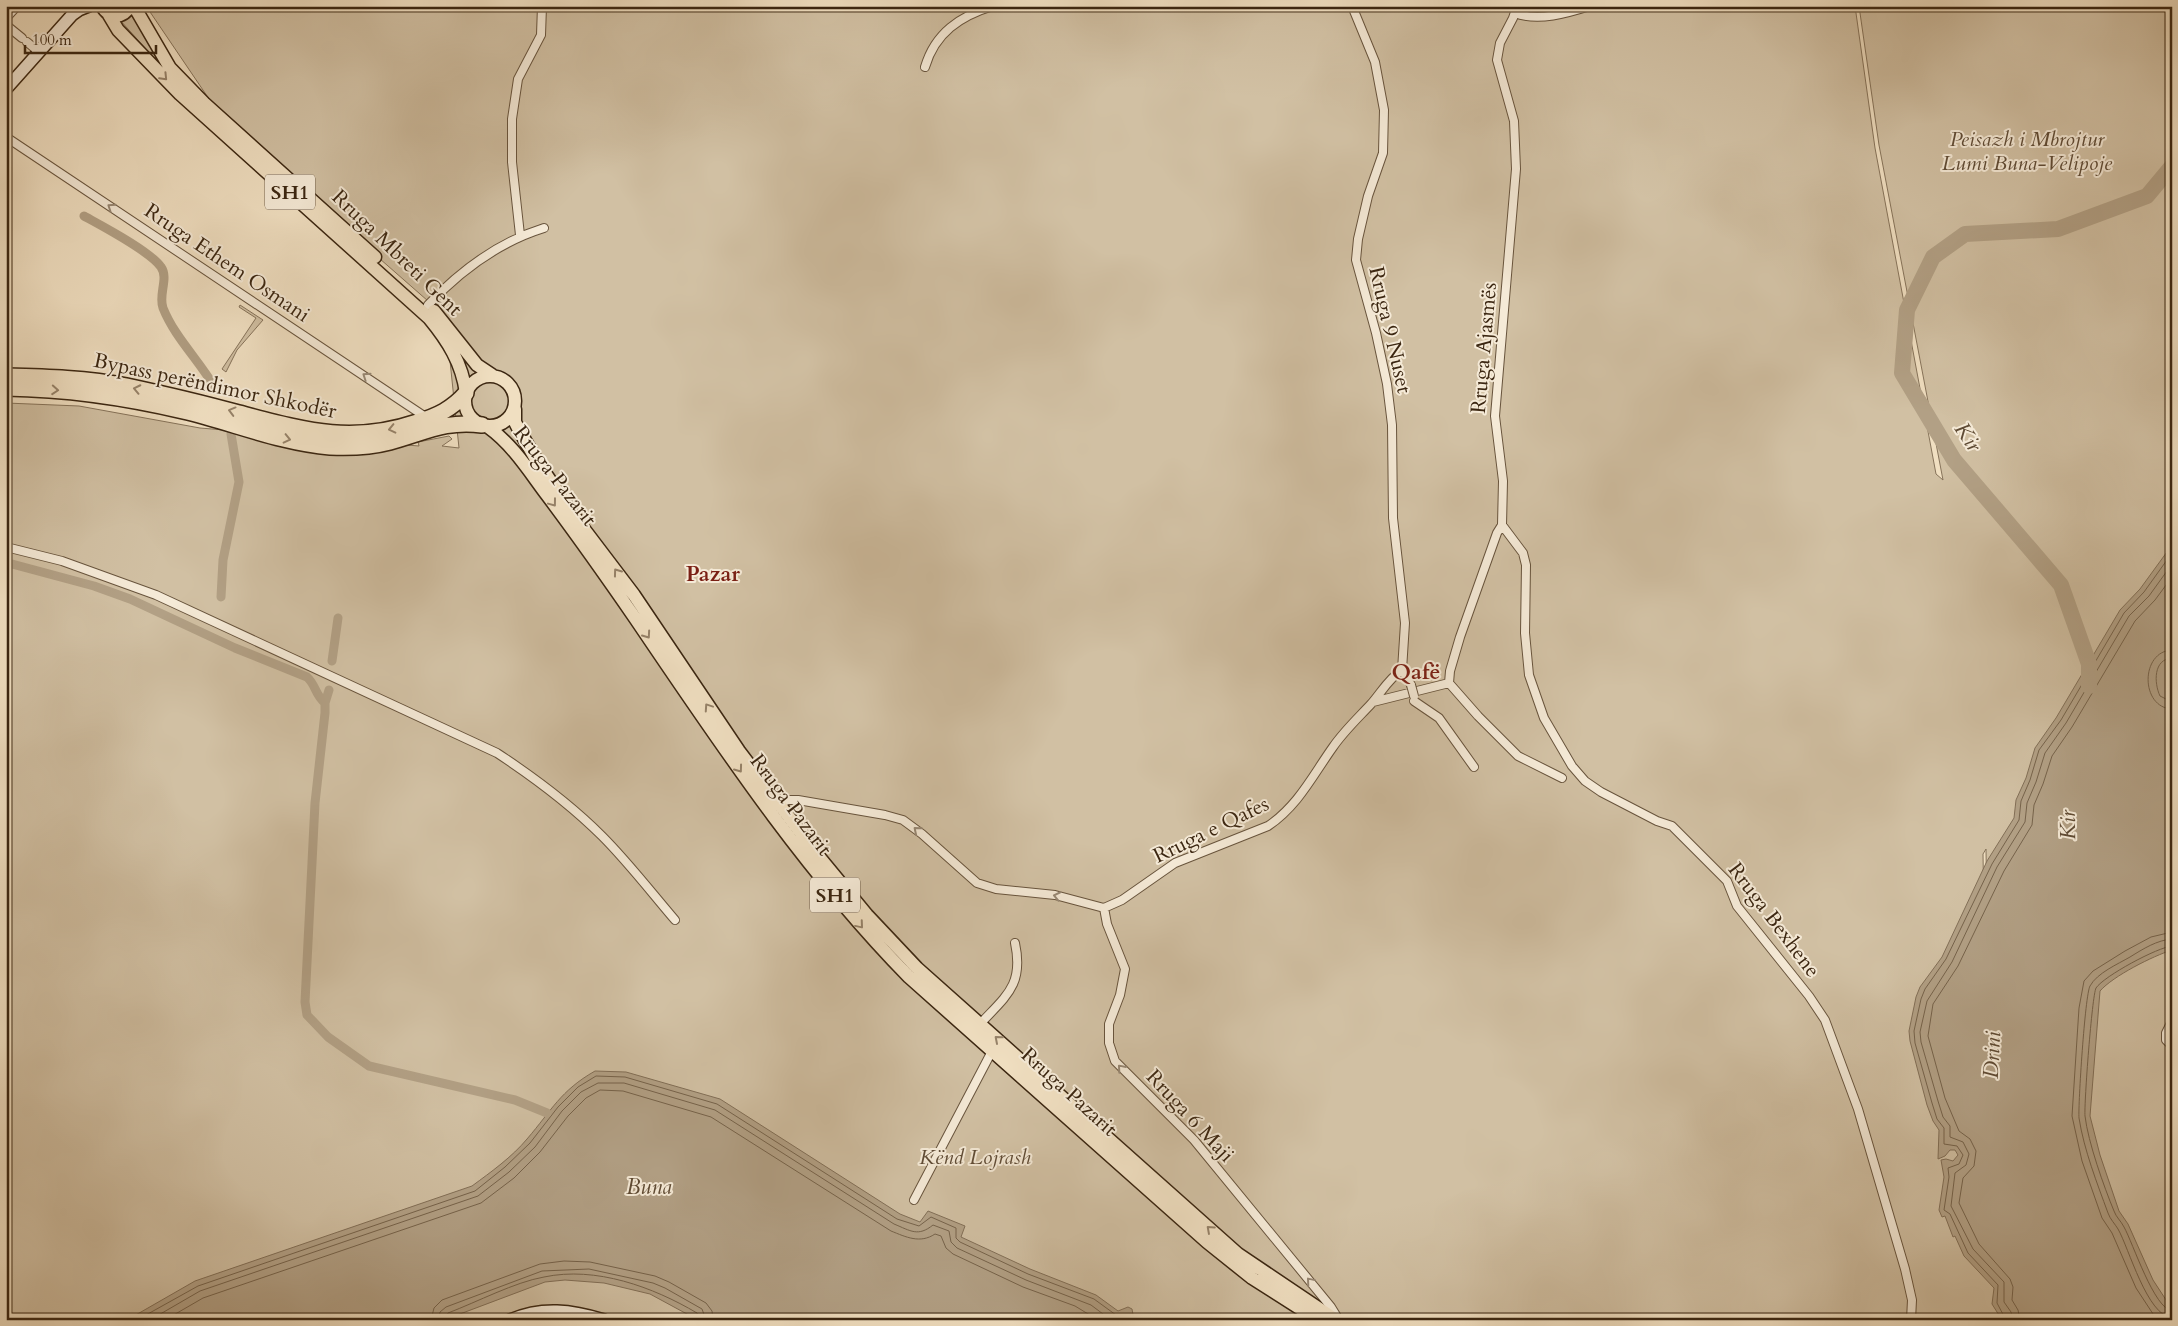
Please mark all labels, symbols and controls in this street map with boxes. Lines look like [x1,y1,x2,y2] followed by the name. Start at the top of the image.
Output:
[25,22,156,54] scale bar
[32,30,72,50] text: 100 m
[158,71,167,80] one-way arrow
[1942,125,2113,178] park label: Peisazh i Mbrojtur Lumi Buna-Velipoje
[265,174,315,210] road number: SH1
[325,183,469,323] street label: Rruga Mbreti Gent
[138,197,316,329] street label: Rruga Ethem Osmani
[107,203,116,213] one-way arrow
[1361,264,1419,397] street label: Rruga 9 Nuset
[1464,281,1504,415] street label: Rruga Ajasmës
[91,346,339,426] street label: Bypass perëndimor Shkodër
[362,373,372,382] one-way arrow
[51,384,59,395] one-way arrow
[133,384,142,394] one-way arrow
[228,406,237,417] one-way arrow
[1947,416,1989,458] water label: Kir
[507,420,604,533] street label: Rruga Pazarit
[387,423,396,434] one-way arrow
[283,433,292,444] one-way arrow
[547,497,556,507] one-way arrow
[686,559,740,589] district label: Pazar
[614,569,623,578] one-way arrow
[641,630,650,639] one-way arrow
[1392,657,1440,687] district label: Qafë
[705,703,715,712] one-way arrow
[743,748,839,862] street label: Rruga Pazarit
[733,763,742,773] one-way arrow
[1148,789,1274,871] street label: Rruga e Qafes
[2053,809,2083,840] water label: Kir
[913,826,922,835] one-way arrow
[1721,857,1827,983] street label: Rruga Bexhene
[810,878,860,912] road number: SH1
[1053,891,1062,902] one-way arrow
[854,919,863,928] one-way arrow
[1976,1030,2008,1079] water label: Drini
[995,1036,1004,1045] one-way arrow
[1015,1041,1124,1143] street label: Rruga Pazarit
[1139,1063,1241,1169] street label: Rruga 6 Maji
[1118,1065,1127,1074] one-way arrow
[919,1143,1031,1172] park label: Kënd Lojrash
[626,1172,672,1202] water label: Buna
[1207,1226,1216,1235] one-way arrow
[1307,1278,1316,1287] one-way arrow

